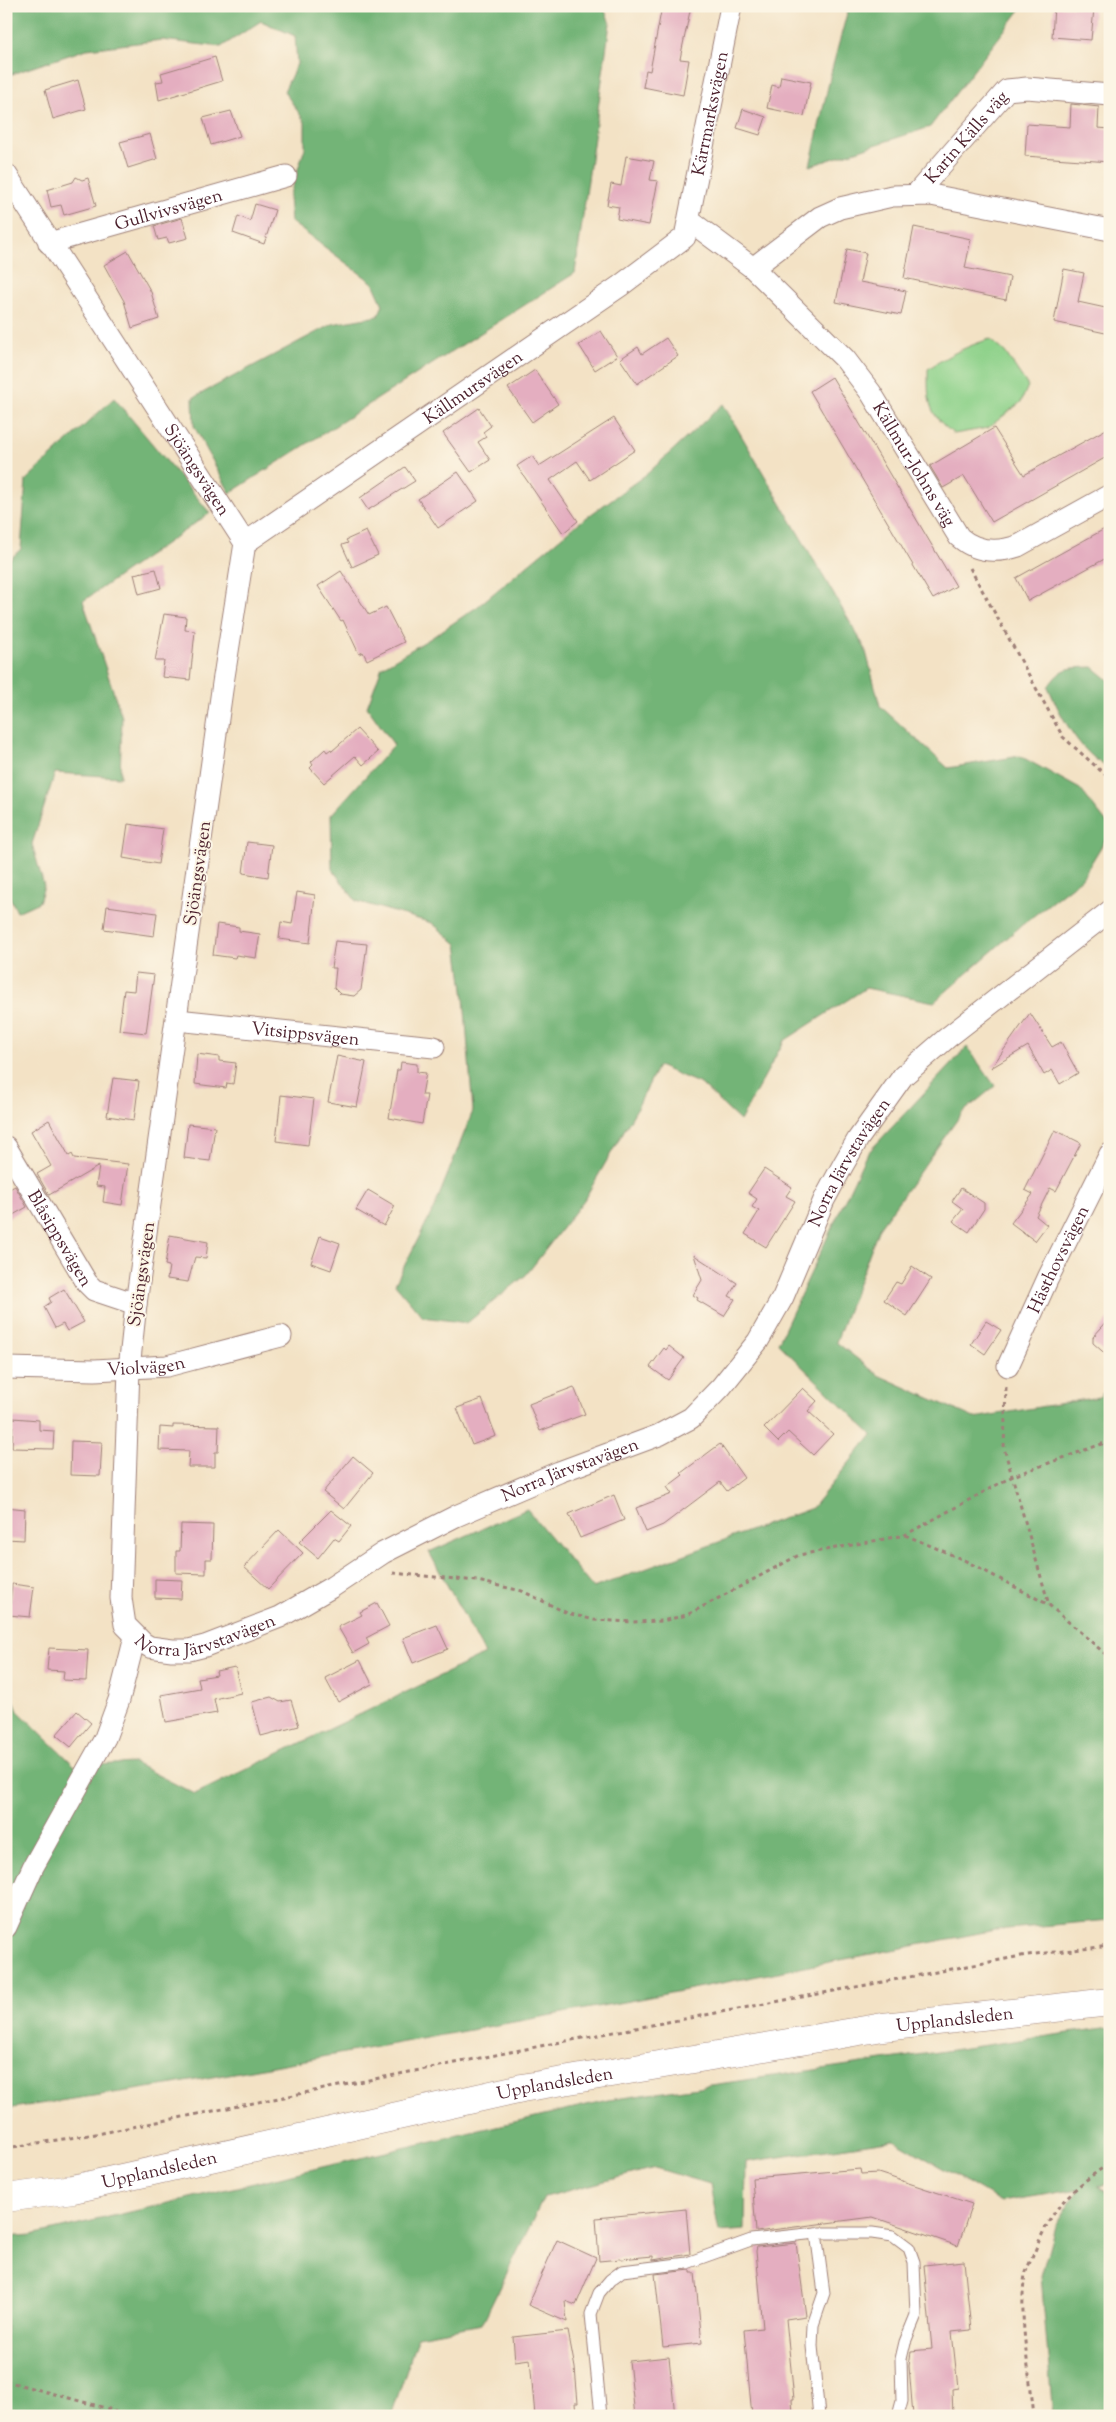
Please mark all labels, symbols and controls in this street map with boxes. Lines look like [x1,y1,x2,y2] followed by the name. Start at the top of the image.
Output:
[686,49,737,178] street label: Kärrmarksvägen
[920,86,1016,190] street label: Karin Källs väg
[112,183,226,239] street label: Gullvivsvägen
[419,345,529,432] street label: Källmursvägen
[864,398,961,533] street label: Källmur-Johns väg
[156,419,235,522] street label: Sjöängsvägen
[179,819,219,927] street label: Sjöängsvägen
[250,1017,361,1054] street label: Vitsippsvägen
[803,1093,898,1231] street label: Norra Järvstavägen
[20,1186,98,1293] street label: Blåsippsvägen
[1023,1201,1097,1318] street label: Hästhovsvägen
[123,1220,163,1328] street label: Sjöängsvägen
[106,1351,189,1384] street label: Violvägen
[498,1432,643,1510] street label: Norra Järvstavägen
[127,1609,280,1665] street label: Norra Järvstavägen
[895,2002,1015,2040] street label: Upplandsleden
[495,2062,616,2108] street label: Upplandsleden
[99,2146,220,2197] street label: Upplandsleden

